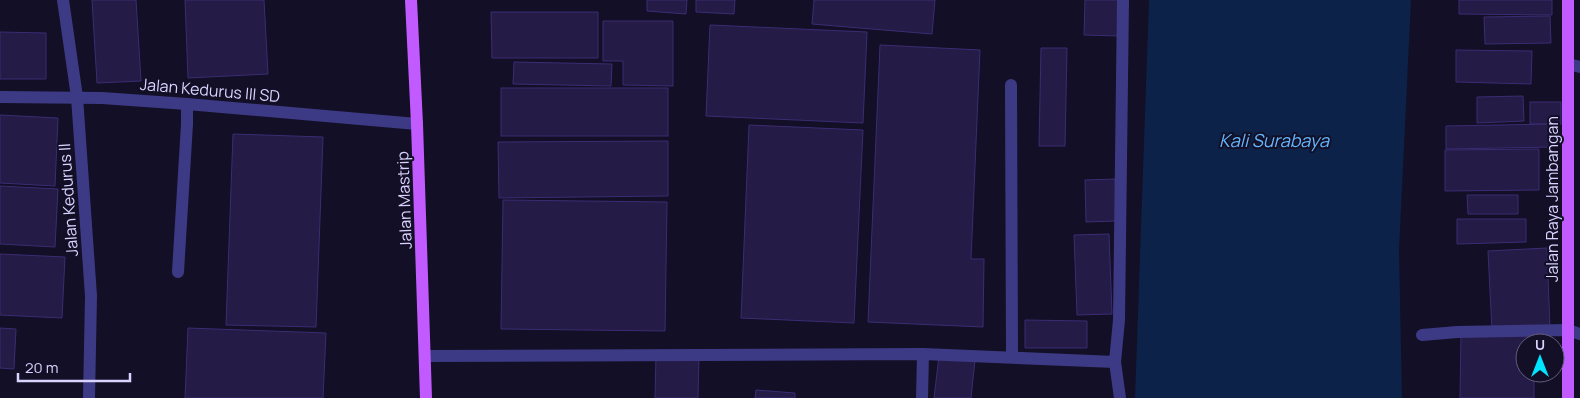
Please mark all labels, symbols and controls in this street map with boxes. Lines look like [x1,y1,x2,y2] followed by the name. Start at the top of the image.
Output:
[139,73,281,107] street label: Jalan Kedurus III SD
[1541,116,1563,282] street label: Jalan Raya Jambangan
[1219,128,1330,152] water label: Kali Surabaya
[53,143,83,257] street label: Jalan Kedurus II
[391,151,417,249] street label: Jalan Mastrip
[1515,333,1565,383] north arrow
[1535,335,1545,354] text: U
[18,350,130,382] scale bar
[25,357,58,378] text: 20 m

